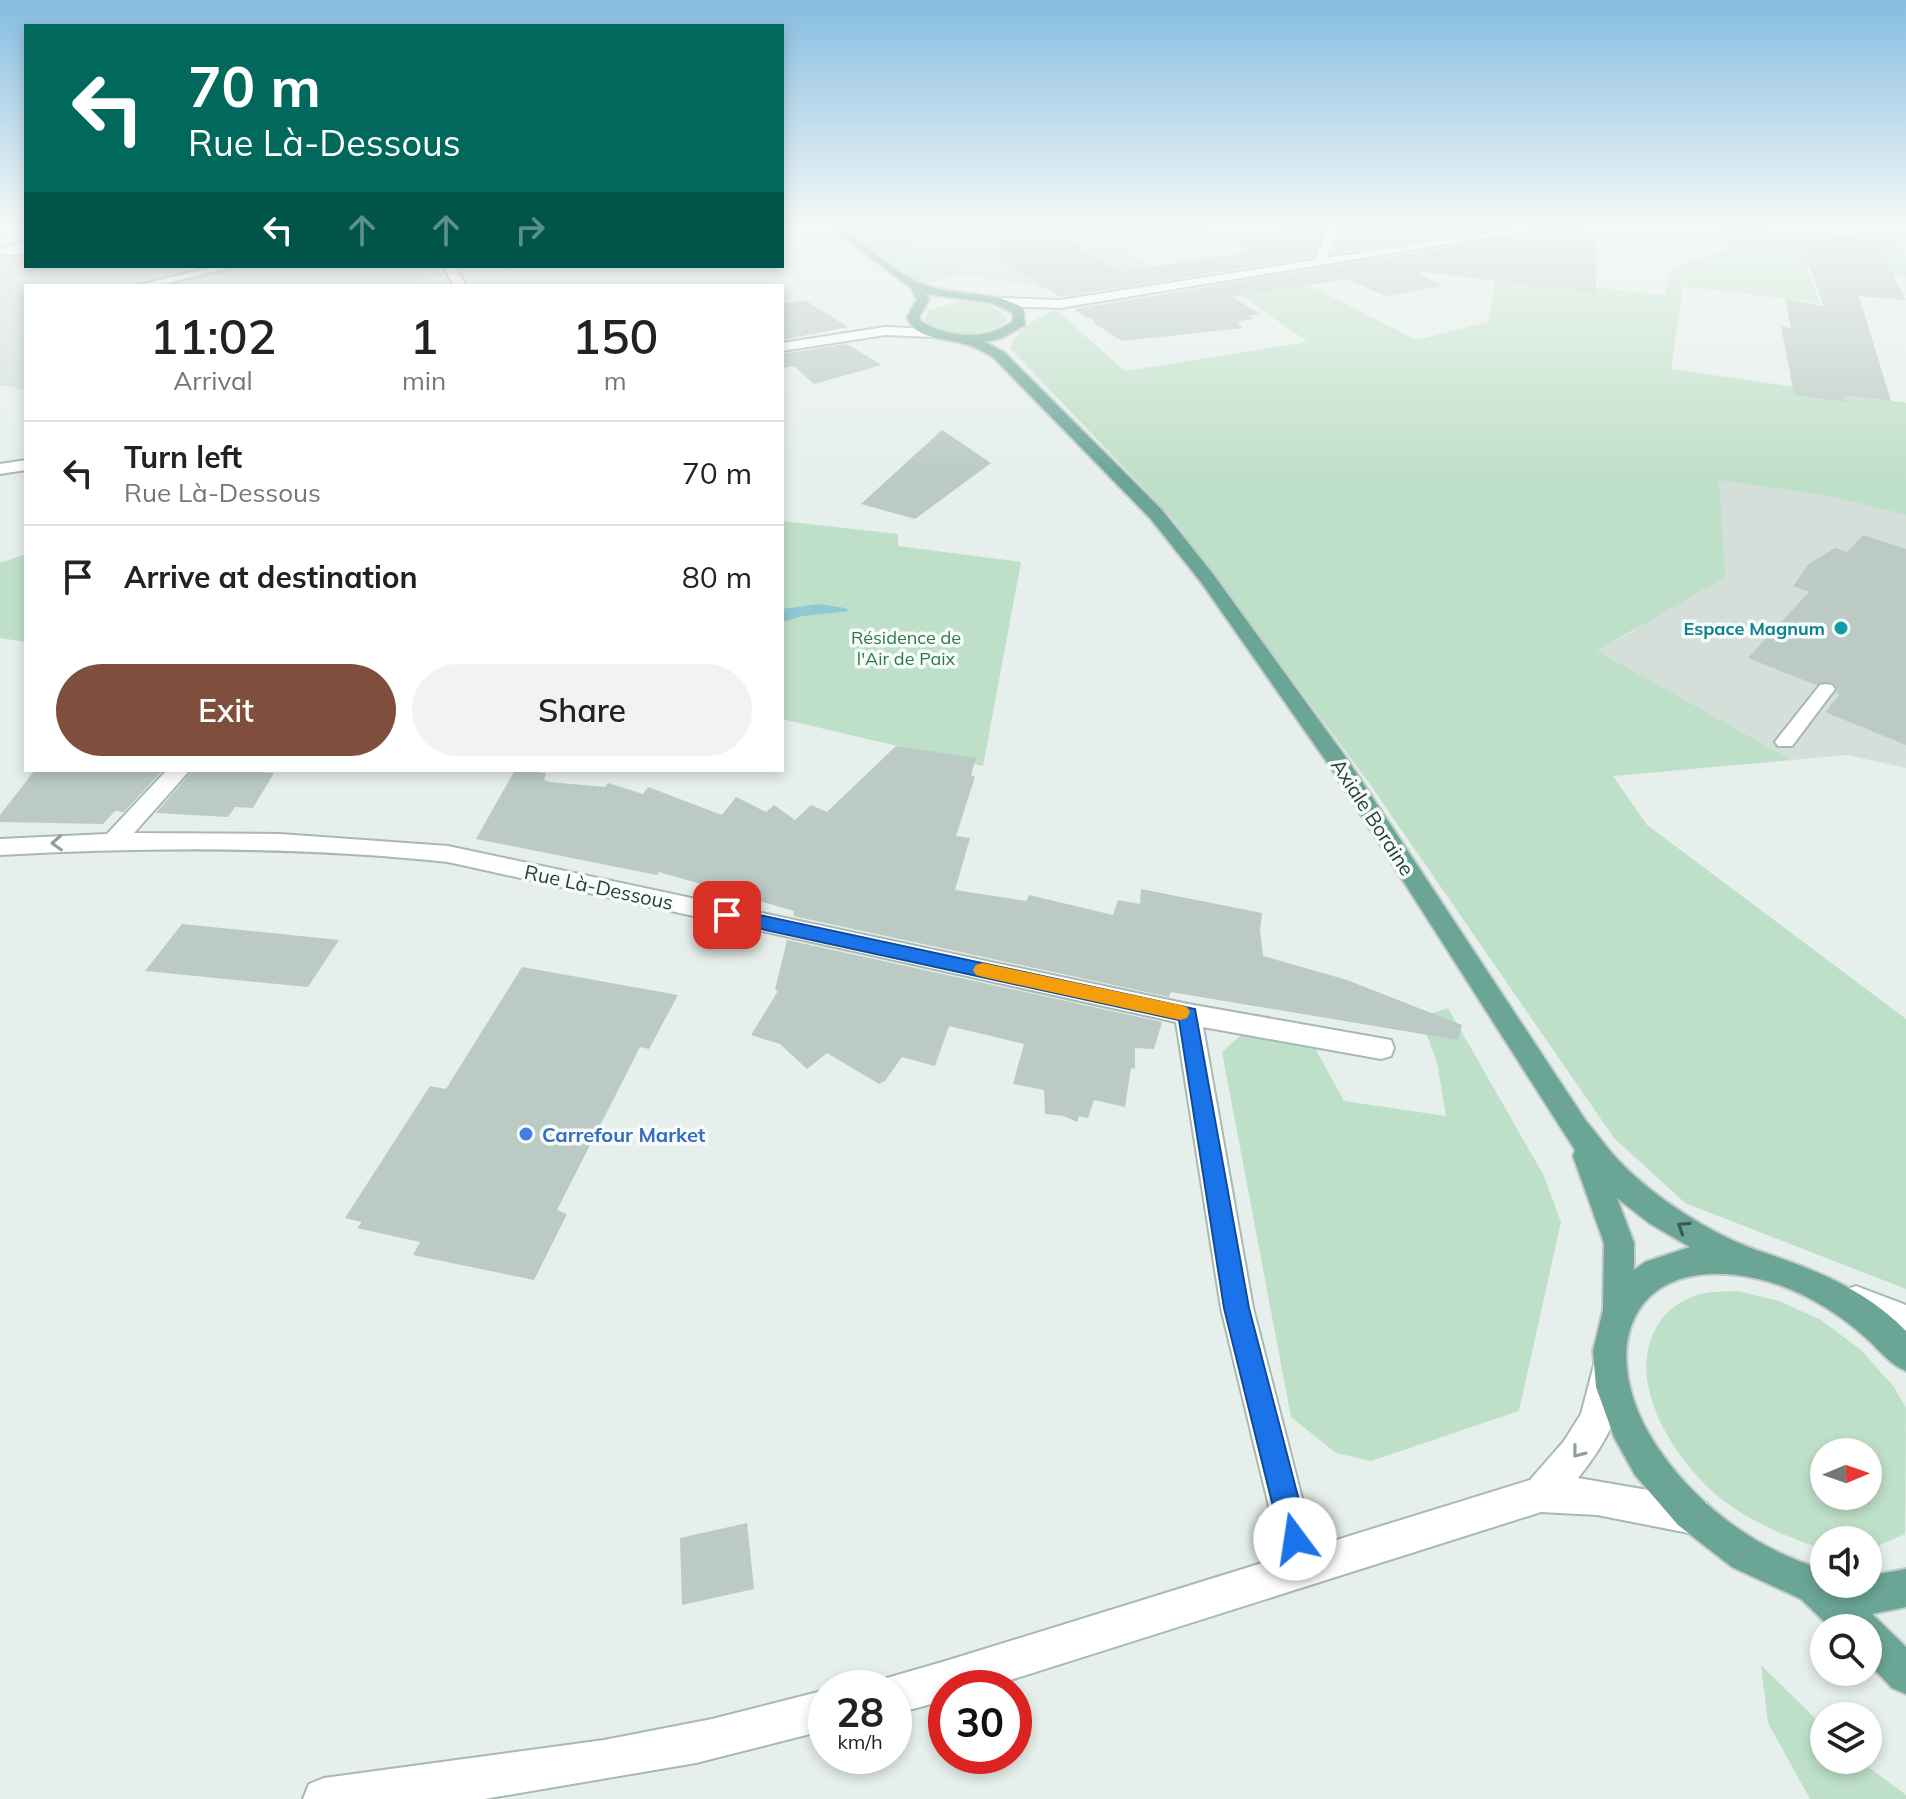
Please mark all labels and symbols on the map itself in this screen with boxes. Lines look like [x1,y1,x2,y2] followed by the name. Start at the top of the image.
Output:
[1684,617,1825,640] place label: Espace Magnum
[1832,619,1850,637] marker: Espace Magnum
[851,626,961,670] park label: Résidence de l'Air de Paix
[1326,754,1420,880] street label: Axiale Boraine
[50,835,63,852] one-way arrow
[522,859,676,915] street label: Rue Là-Dessous
[693,881,761,949] pin
[542,1122,706,1147] place label: Carrefour Market
[517,1125,535,1143] marker: Carrefour Market
[1677,1222,1691,1237] one-way arrow
[1810,1438,1882,1510] north arrow
[1573,1443,1587,1458] one-way arrow
[1253,1497,1337,1581] position arrow
[928,1670,1032,1774] speed limit sign: 30

